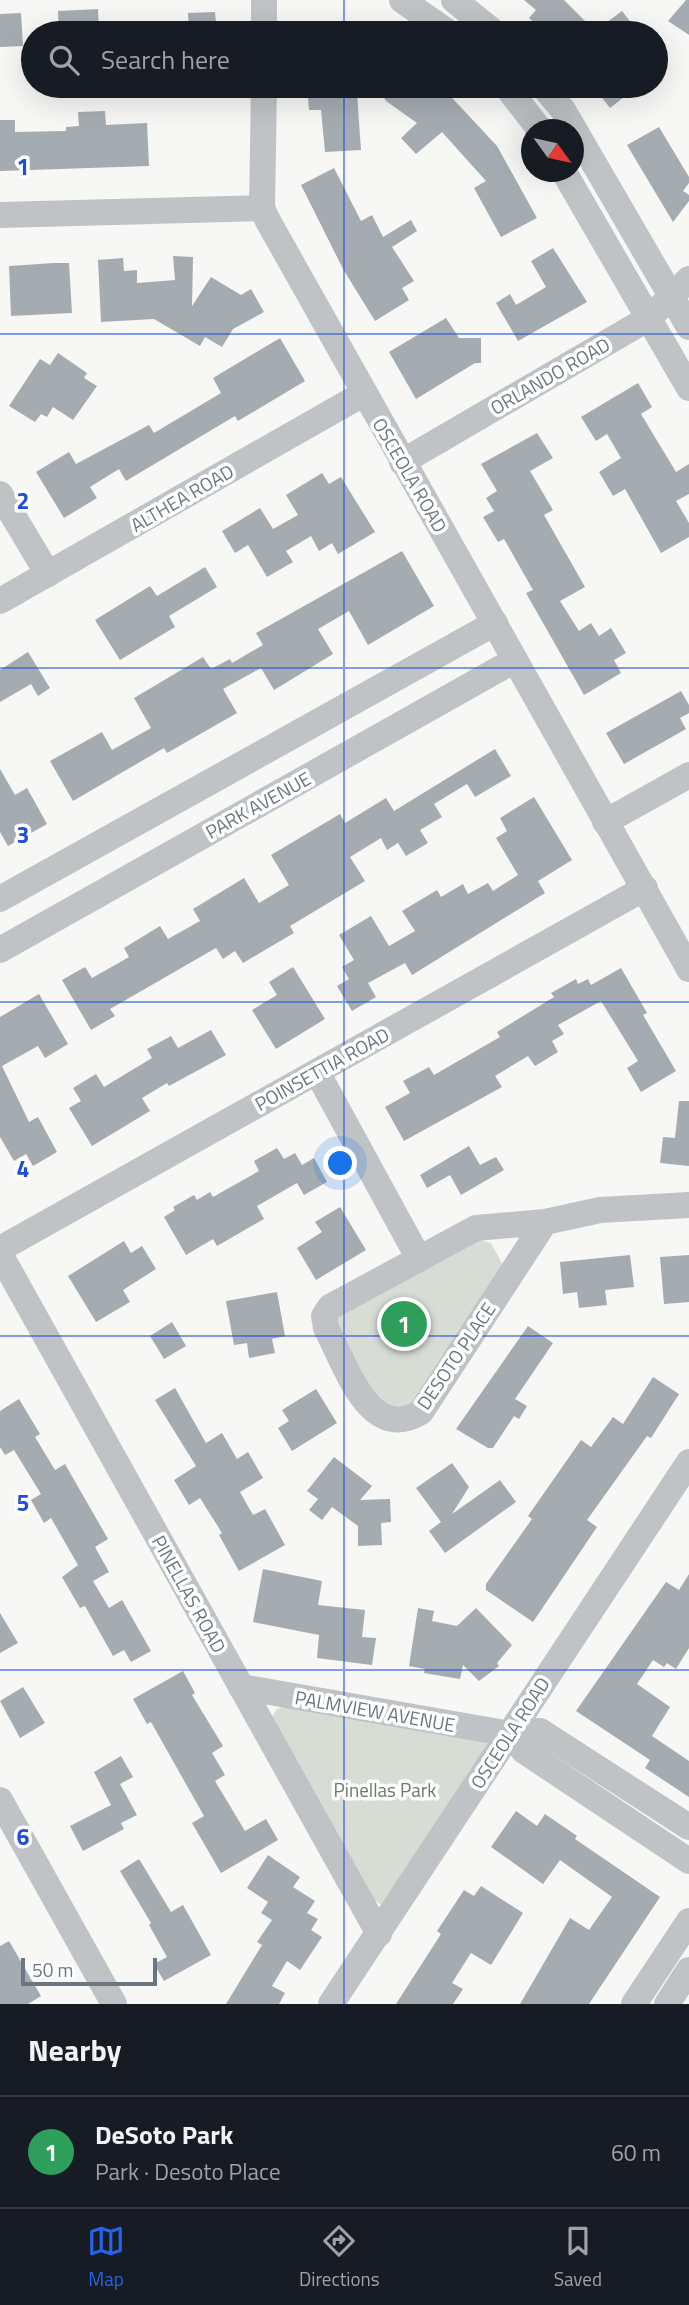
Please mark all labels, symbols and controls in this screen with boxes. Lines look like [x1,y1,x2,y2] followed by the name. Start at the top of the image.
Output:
[21,21,668,98] search box
[101,40,230,79] text: Search here
[45,41,83,79] icon: search
[521,119,584,182] north arrow
[17,149,29,184] text: 1
[484,329,615,422] street label: ORLANDO ROAD
[366,412,455,538] street label: OSCEOLA ROAD
[125,456,239,539] street label: ALTHEA ROAD
[17,483,29,518] text: 2
[200,764,316,846] street label: PARK AVENUE
[17,817,29,852] text: 3
[249,1020,394,1118] street label: POINSETTIA ROAD
[323,1146,357,1180] your location
[17,1151,29,1186] text: 4
[409,1296,502,1415] street label: DESOTO PLACE
[381,1298,427,1350] pin: 1
[17,1485,29,1520] text: 5
[145,1530,234,1658] street label: PINELLAS ROAD
[462,1671,557,1794] street label: OSCEOLA ROAD
[293,1682,458,1739] street label: PALMVIEW AVENUE
[334,1775,436,1804] park label: Pinellas Park
[17,1819,30,1854] text: 6
[21,1955,158,1987] scale bar
[32,1955,73,1984] text: 50 m
[28,2027,121,2073] text: Nearby
[95,2115,233,2154] text: DeSoto Park
[45,2135,57,2170] text: 1
[611,2135,661,2170] text: 60 m
[95,2154,281,2189] text: Park · Desoto Place
[87,2222,125,2293] tab: Map
[299,2222,380,2293] tab: Directions
[554,2222,602,2293] tab: Saved

